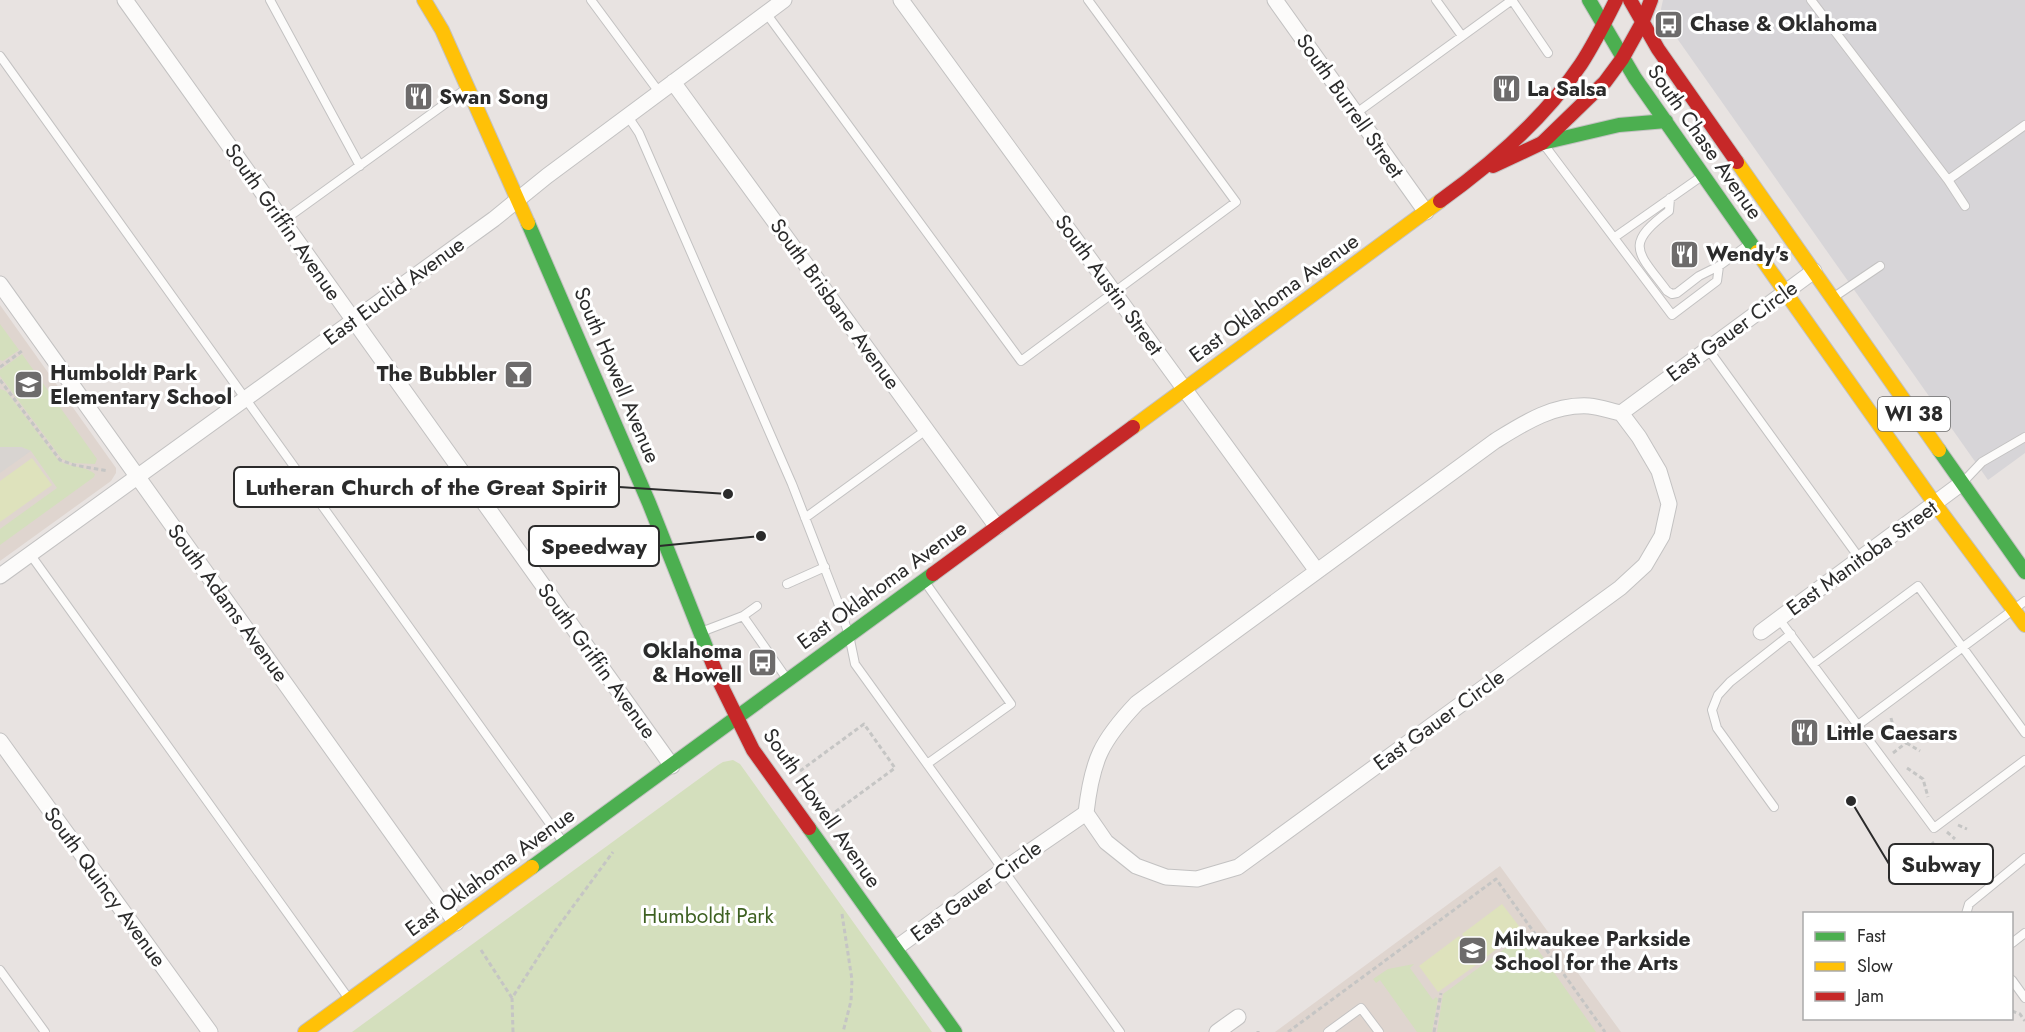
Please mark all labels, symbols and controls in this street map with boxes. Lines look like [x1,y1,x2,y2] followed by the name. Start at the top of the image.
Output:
[1653,8,1685,40] bus stop icon: Chase & Oklahoma
[1690,9,1877,39] place label: Chase & Oklahoma
[1289,28,1411,184] street label: South Burrell Street
[1640,58,1770,226] street label: South Chase Avenue
[1490,73,1522,105] restaurant icon: La Salsa
[1527,74,1607,104] place label: La Salsa
[402,81,434,113] restaurant icon: Swan Song
[439,82,548,112] place label: Swan Song
[218,137,349,307] street label: South Griffin Avenue
[1048,209,1170,361] street label: South Austin Street
[763,212,907,396] street label: South Brisbane Avenue
[1183,226,1365,370] street label: East Oklahoma Avenue
[317,229,471,353] street label: East Euclid Avenue
[1669,238,1701,270] restaurant icon: Wendy's
[1706,239,1789,269] place label: Wendy's
[1660,273,1804,389] street label: East Gauer Circle
[566,282,668,468] street label: South Howell Avenue
[50,358,232,412] place label: Humboldt Park Elementary School
[502,358,534,390] bar icon: The Bubbler
[377,359,497,389] place label: The Bubbler
[13,369,45,401] school or university icon: Humboldt Park Elementary School
[1878,397,1950,431] road number: WI 38
[234,467,619,507] callout: Lutheran Church of the Great Spirit
[245,471,607,503] text: Lutheran Church of the Great Spirit
[1780,493,1944,623] street label: East Manitoba Street
[791,513,973,657] street label: East Oklahoma Avenue
[160,518,296,688] street label: South Adams Avenue
[529,526,659,566] callout: Speedway
[541,530,648,562] text: Speedway
[530,577,664,745] street label: South Griffin Avenue
[643,636,742,690] place label: Oklahoma & Howell
[747,647,779,679] bus stop icon: Oklahoma & Howell
[1367,662,1511,778] street label: East Gauer Circle
[1789,717,1821,749] restaurant icon: Little Caesars
[1826,718,1958,748] place label: Little Caesars
[756,722,889,894] street label: South Howell Avenue
[399,800,581,944] street label: East Oklahoma Avenue
[37,801,174,973] street label: South Quincy Avenue
[904,833,1048,949] street label: East Gauer Circle
[1889,844,1993,884] callout: Subway
[1901,848,1981,880] text: Subway
[642,901,774,931] park label: Humboldt Park
[1803,912,2013,1020] legend
[1857,923,1886,949] text: Fast
[1494,924,1691,978] place label: Milwaukee Parkside School for the Arts
[1457,935,1489,967] school or university icon: Milwaukee Parkside School for the Arts
[1857,953,1894,979] text: Slow
[1855,983,1884,1009] text: Jam

